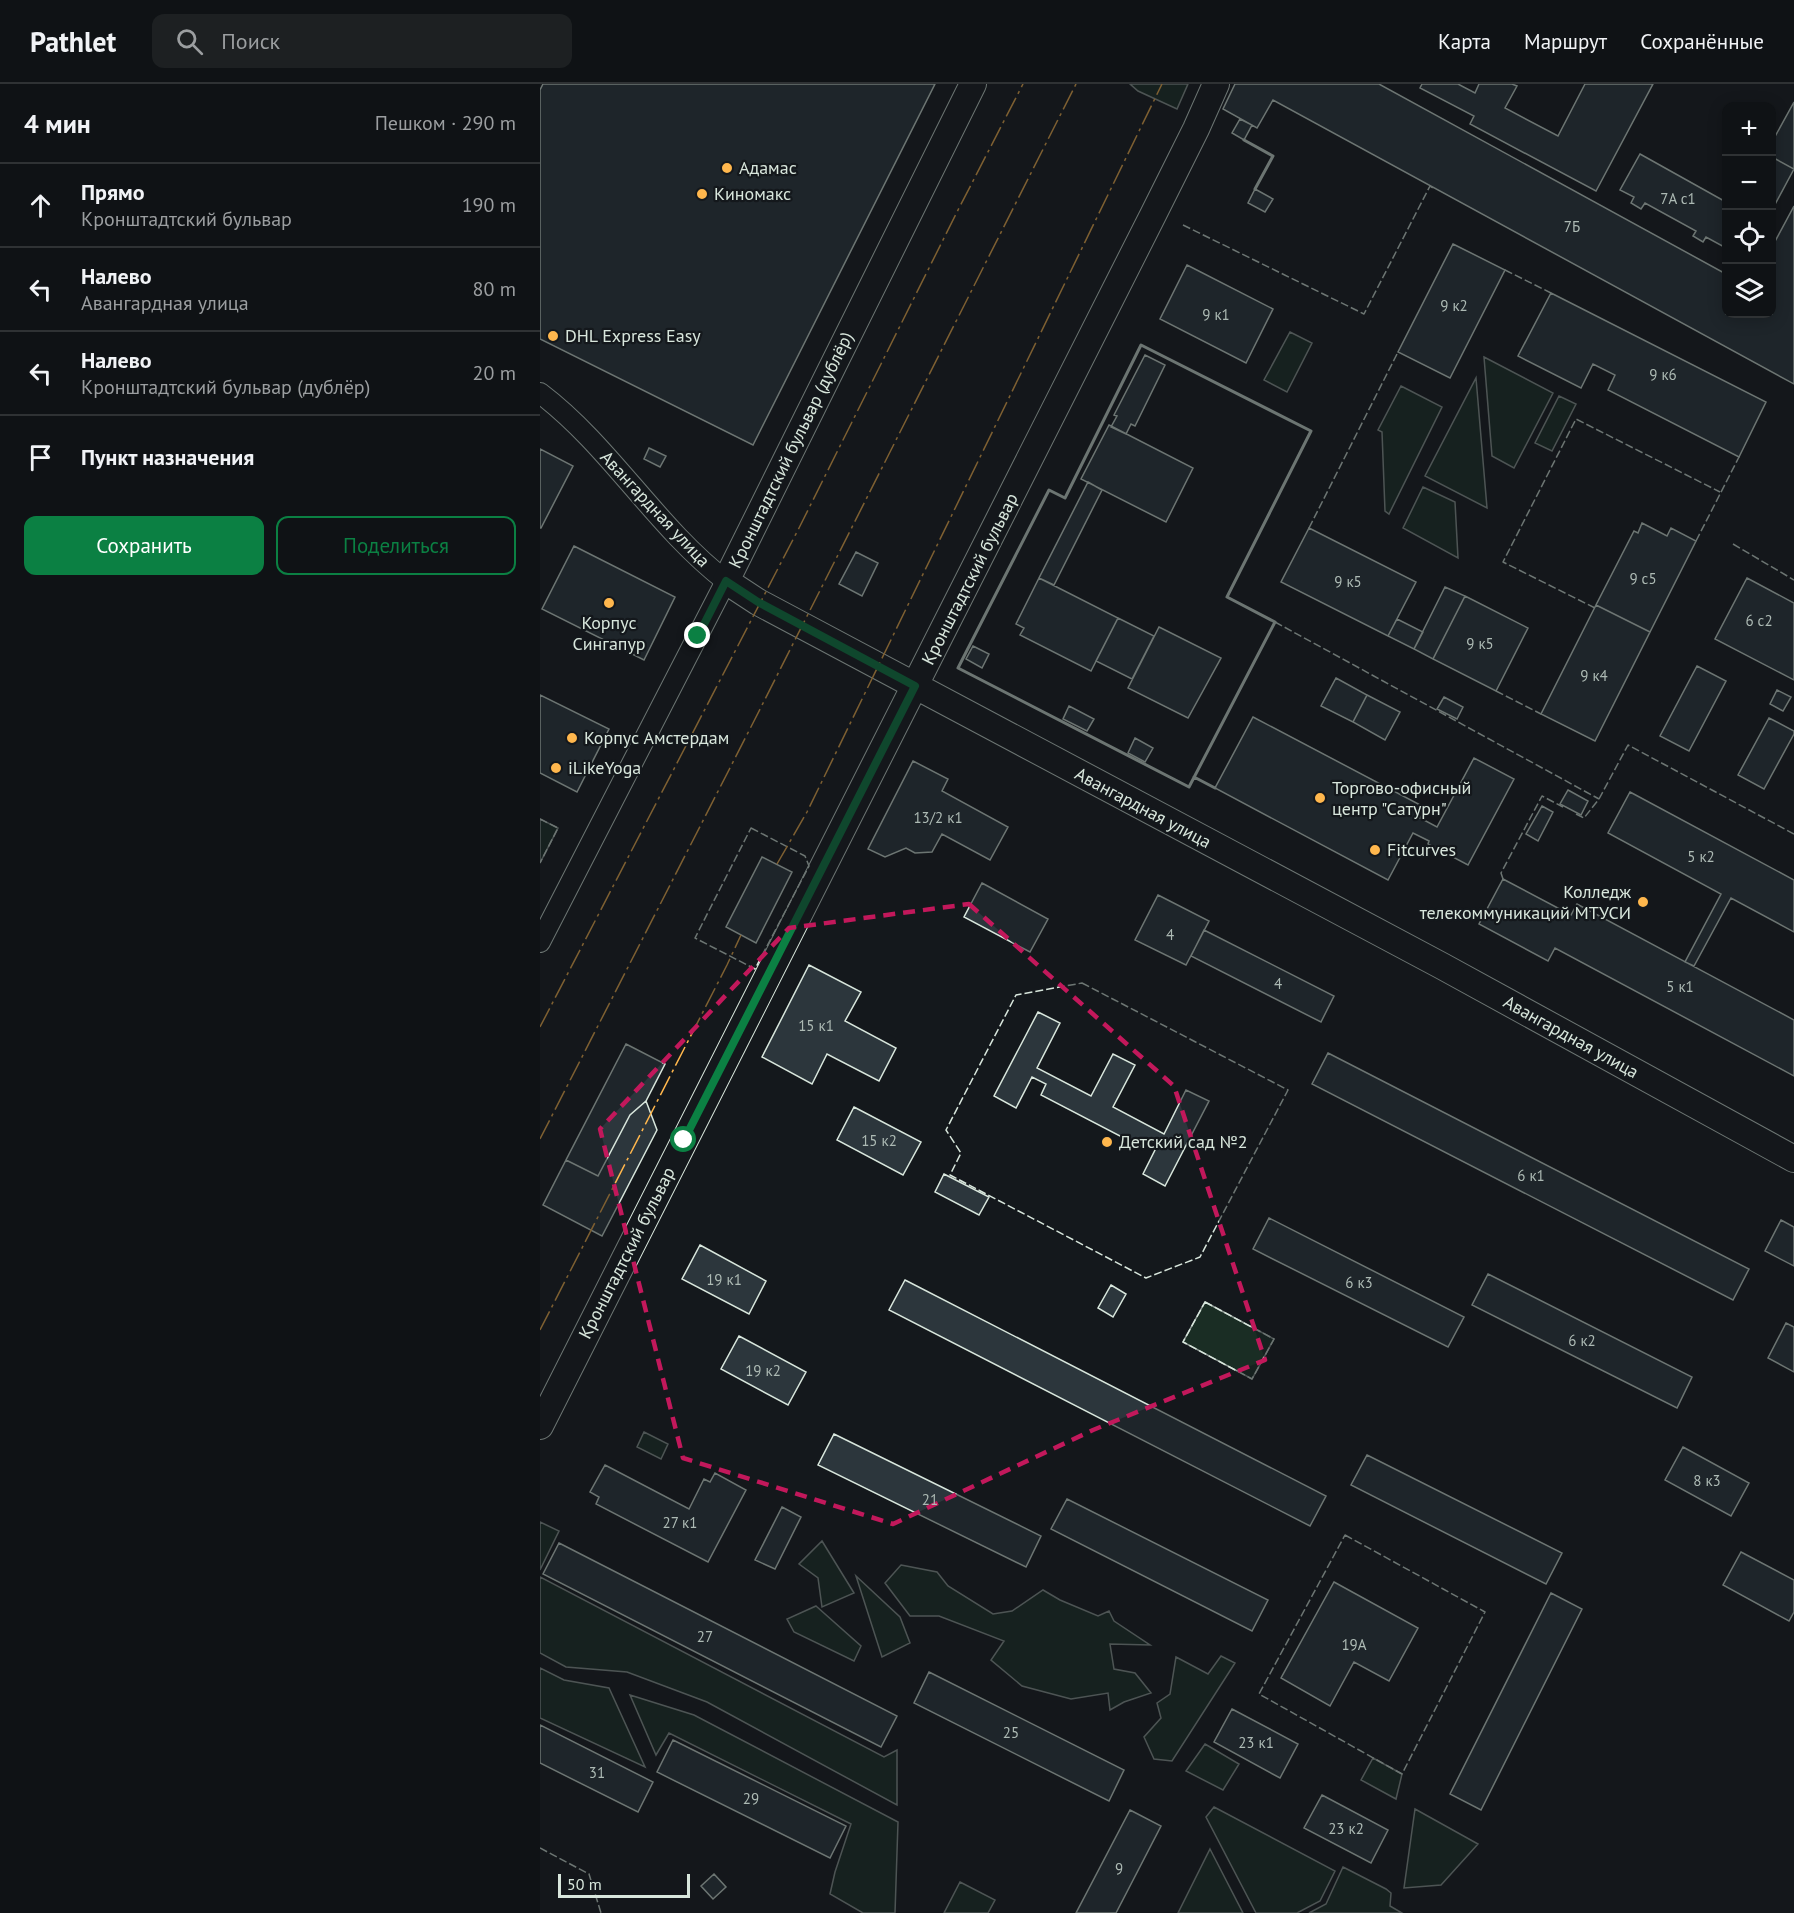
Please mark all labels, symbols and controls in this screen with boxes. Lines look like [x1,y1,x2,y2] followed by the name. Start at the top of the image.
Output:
[152,14,572,68] search box
[30,23,116,60] text: Pathlet
[173,25,206,58] icon: search
[221,27,280,55] text: Поиск
[1438,28,1491,55] text: Карта
[1524,28,1607,55] text: Маршрут
[1640,28,1764,55] text: Сохранённые
[1722,102,1776,318] map controls
[1722,102,1776,156] button: +
[24,107,91,140] text: 4 мин
[375,110,516,136] text: Пешком · 290 m
[739,156,797,179] place label: Адамас
[1722,156,1776,210] button: −
[720,161,734,175] marker: Адамас
[81,178,144,206] text: Прямо
[714,182,791,205] place label: Киномакс
[695,187,709,201] marker: Киномакс
[24,189,57,222] icon: ahead
[1660,189,1696,208] house number: 7А с1
[462,192,516,218] text: 190 m
[81,206,292,232] text: Кронштадтский бульвар
[1722,210,1776,264] button: locate
[1564,217,1580,236] house number: 7Б
[81,262,152,290] text: Налево
[1722,264,1776,318] button: layers
[24,273,57,306] icon: left
[473,276,516,302] text: 80 m
[81,290,249,316] text: Авангардная улица
[1440,296,1468,315] house number: 9 к2
[1202,305,1230,324] house number: 9 к1
[565,324,701,347] place label: DHL Express Easy
[723,328,858,572] street label: Кронштадтский бульвар (дублёр)
[546,329,560,343] marker: DHL Express Easy
[81,346,152,374] text: Налево
[24,357,57,390] icon: left
[473,360,516,386] text: 20 m
[1649,365,1677,384] house number: 9 к6
[81,374,370,400] text: Кронштадтский бульвар (дублёр)
[24,441,57,474] icon: arrive
[81,443,254,471] text: Пункт назначения
[595,446,715,572] street label: Авангардная улица
[916,489,1023,669] street label: Кронштадтский бульвар
[24,516,264,575] button: Сохранить
[276,516,516,575] button: Поделиться
[1629,569,1657,588] house number: 9 с5
[1334,572,1362,591] house number: 9 к5
[602,596,616,610] marker: Корпус Сингапур
[572,611,646,655] place label: Корпус Сингапур
[1745,611,1773,630] house number: 6 с2
[684,622,710,648] route end
[1466,634,1494,653] house number: 9 к5
[1580,666,1608,685] house number: 9 к4
[584,726,729,749] place label: Корпус Амстердам
[565,731,579,745] marker: Корпус Амстердам
[568,756,641,779] place label: iLikeYoga
[549,761,563,775] marker: iLikeYoga
[1071,762,1215,853] street label: Авангардная улица
[1332,776,1471,820] place label: Торгово-офисный центр "Сатурн"
[1313,791,1327,805] marker: Торгово-офисный центр "Сатурн"
[913,808,963,827] house number: 13/2 к1
[1387,838,1456,861] place label: Fitcurves
[1368,843,1382,857] marker: Fitcurves
[1687,847,1715,866] house number: 5 к2
[1420,880,1631,924] place label: Колледж телекоммуникаций МТУСИ
[1636,895,1650,909] marker: Колледж телекоммуникаций МТУСИ
[1166,925,1174,944] house number: 4
[1274,974,1282,993] house number: 4
[1666,977,1694,996] house number: 5 к1
[1500,990,1643,1083] street label: Авангардная улица
[798,1016,834,1035] house number: 15 к1
[670,1126,696,1152] route start
[1119,1130,1248,1153] place label: Детский сад №2
[861,1131,897,1150] house number: 15 к2
[1100,1135,1114,1149] marker: Детский сад №2
[573,1163,680,1343] street label: Кронштадтский бульвар
[1517,1166,1545,1185] house number: 6 к1
[706,1270,742,1289] house number: 19 к1
[1345,1273,1373,1292] house number: 6 к3
[1568,1331,1596,1350] house number: 6 к2
[745,1361,781,1380] house number: 19 к2
[1693,1471,1721,1490] house number: 8 к3
[922,1490,938,1509] house number: 21
[663,1513,697,1532] house number: 27 к1
[697,1627,713,1646] house number: 27
[1341,1635,1367,1654] house number: 19А
[1003,1723,1019,1742] house number: 25
[1238,1733,1274,1752] house number: 23 к1
[589,1763,605,1782] house number: 31
[743,1789,759,1808] house number: 29
[1328,1819,1364,1838] house number: 23 к2
[1115,1859,1123,1878] house number: 9
[558,1871,690,1898] scale bar
[567,1874,602,1894] text: 50 m

